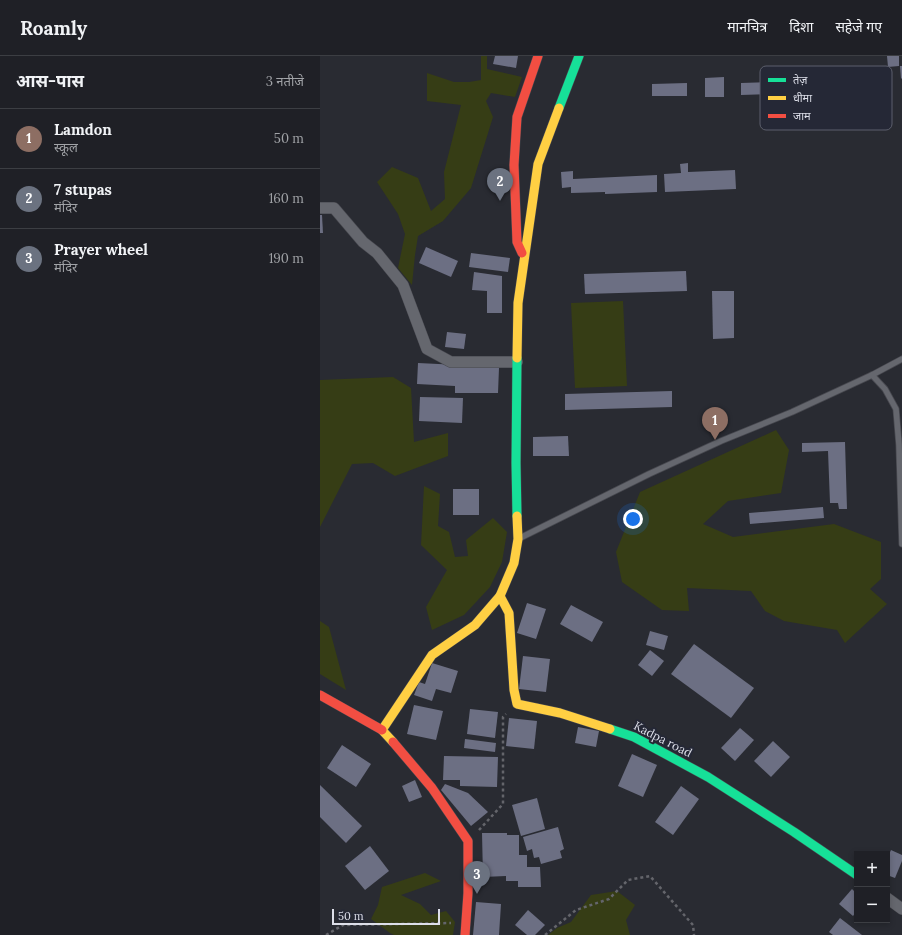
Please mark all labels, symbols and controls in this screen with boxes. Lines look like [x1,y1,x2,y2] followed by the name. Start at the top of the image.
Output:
[20,16,87,40] text: Roamly
[727,18,767,36] text: मानचित्र
[789,18,813,36] text: दिशा
[835,18,882,36] text: सहेजे गए
[760,66,892,130] legend
[16,70,84,92] text: आस-पास
[266,73,304,90] text: 3 नतीजे
[793,73,808,87] text: तेज़
[793,91,812,105] text: धीमा
[793,109,811,123] text: जाम
[54,120,112,139] text: Lamdon
[26,130,32,147] text: 1
[274,130,304,147] text: 50 m
[54,139,78,156] text: स्कूल
[487,168,513,201] pin: 2
[54,180,112,199] text: 7 stupas
[26,190,32,207] text: 2
[269,190,304,207] text: 160 m
[54,199,77,216] text: मंदिर
[54,240,148,259] text: Prayer wheel
[25,250,33,267] text: 3
[269,250,304,267] text: 190 m
[54,259,77,276] text: मंदिर
[702,407,728,440] pin: 1
[623,509,643,529] your location
[631,718,695,760] street label: Kadpa road
[854,851,890,923] map controls
[854,851,890,887] button: +
[464,861,490,894] pin: 3
[854,887,890,923] button: −
[332,907,440,926] scale bar
[338,909,364,923] text: 50 m

